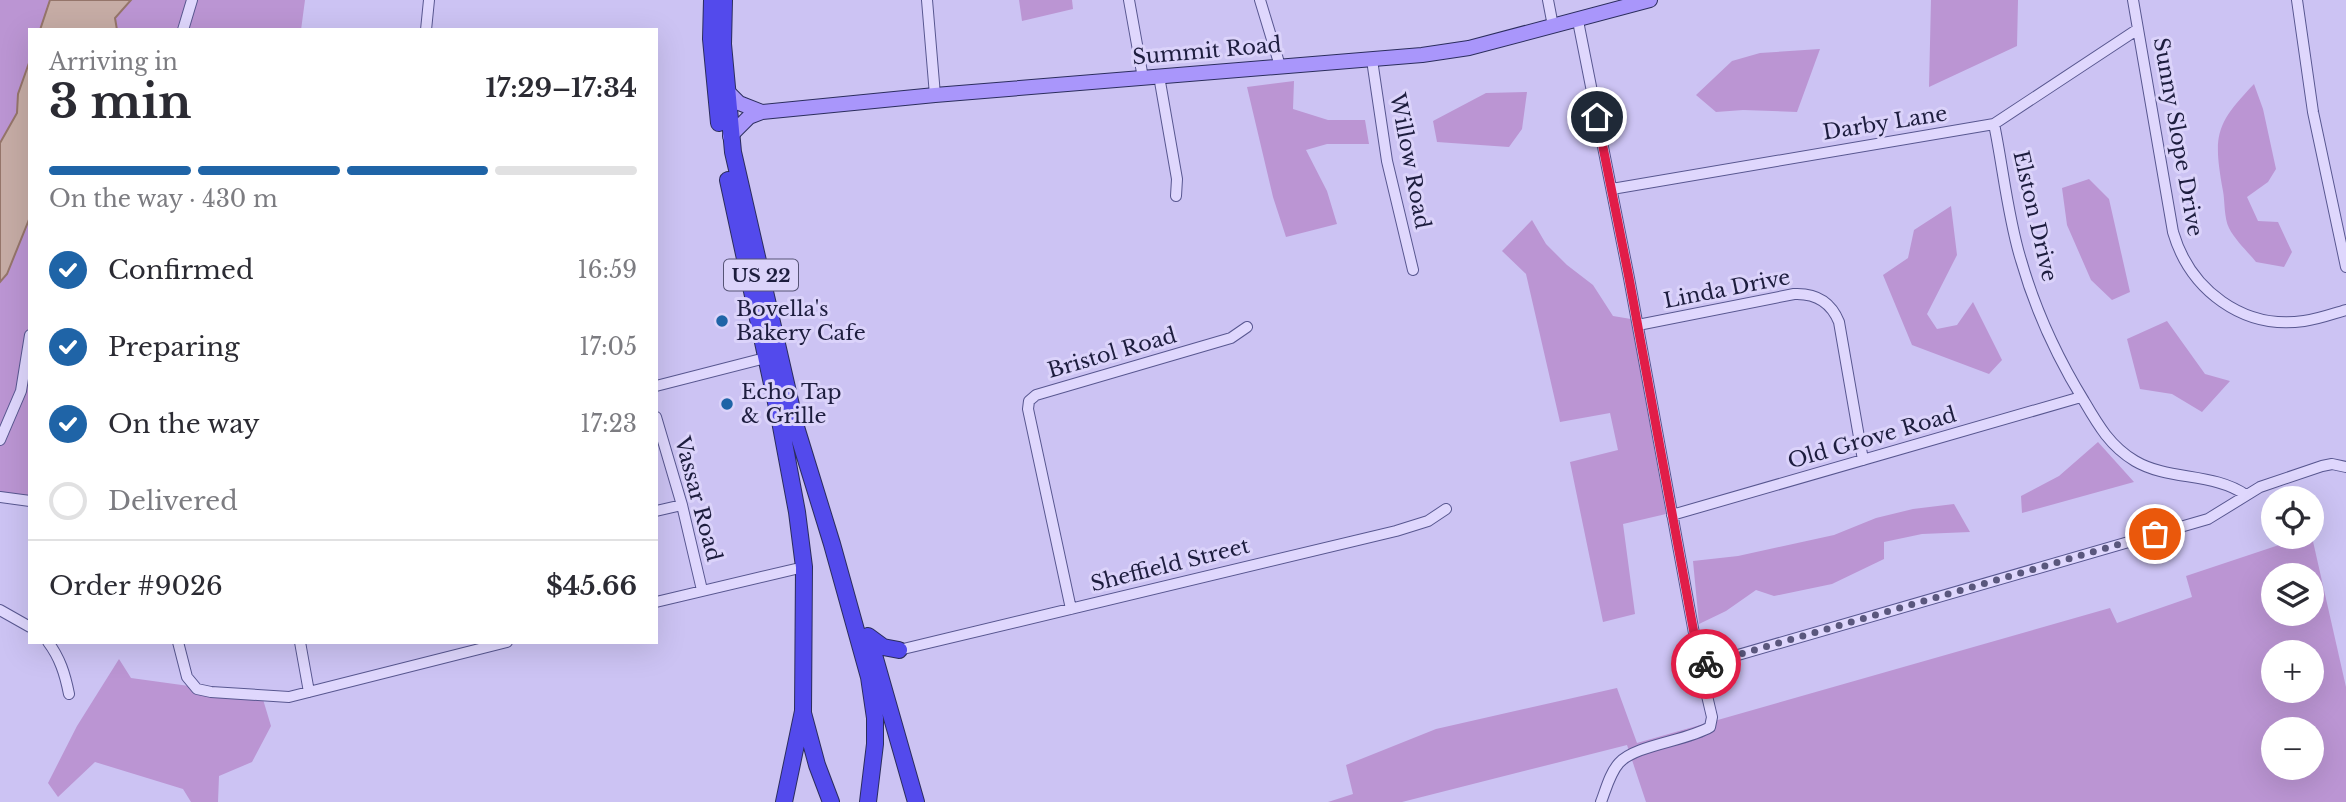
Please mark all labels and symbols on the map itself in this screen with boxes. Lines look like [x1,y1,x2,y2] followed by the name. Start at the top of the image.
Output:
[1131,32,1283,70] street label: Summit Road
[2148,36,2208,238] street label: Sunny Slope Drive
[1567,87,1627,147] pin
[1384,90,1436,231] street label: Willow Road
[1821,100,1949,146] street label: Darby Lane
[2007,148,2063,284] street label: Elston Drive
[724,260,798,290] road number: US 22
[1661,264,1793,314] street label: Linda Drive
[736,296,866,346] place label: Bovella's Bakery Cafe
[714,313,730,329] marker: Bovella's Bakery Cafe
[1044,322,1180,384] street label: Bristol Road
[741,379,842,429] place label: Echo Tap & Grille
[719,396,735,412] marker: Echo Tap & Grille
[1785,401,1959,475] street label: Old Grove Road
[669,433,727,564] street label: Vassar Road
[2125,504,2185,564] pin
[1088,533,1252,597] street label: Sheffield Street
[1671,629,1741,699] courier

